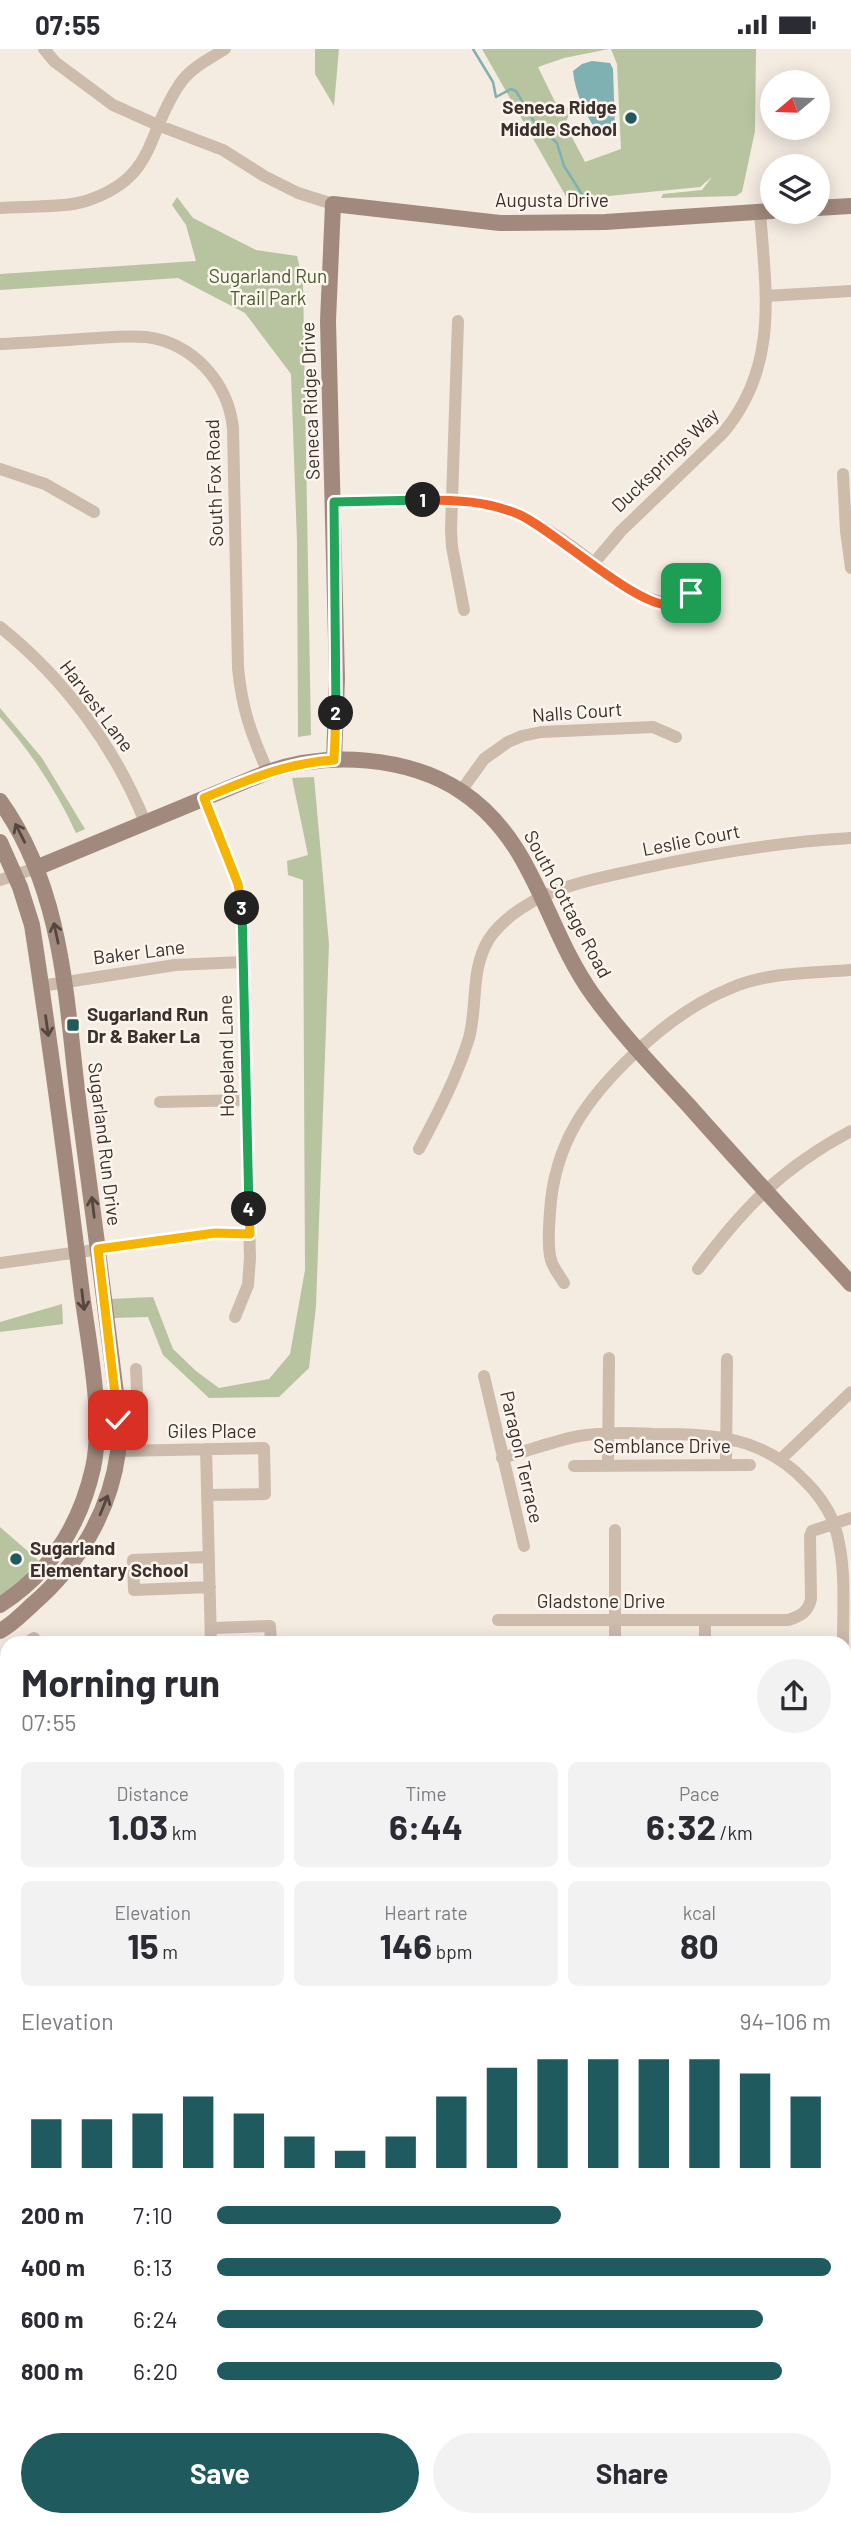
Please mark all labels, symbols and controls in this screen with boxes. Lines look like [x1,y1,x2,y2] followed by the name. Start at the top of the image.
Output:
[35,9,100,40] text: 07:55
[760,70,830,140] north arrow
[760,70,830,224] map controls
[501,95,617,140] place label: Seneca Ridge Middle School
[623,110,639,126] marker: Seneca Ridge Middle School
[760,154,830,224] button: layers
[495,188,609,211] street label: Augusta Drive
[209,264,327,309] park label: Sugarland Run Trail Park
[295,322,324,480] street label: Seneca Ridge Drive
[606,403,723,516] street label: Ducksprings Way
[200,419,227,547] street label: South Fox Road
[406,483,440,517] pin: 1
[419,488,426,511] text: 1
[661,563,721,623] pin
[672,574,710,612] icon: arrive
[55,655,139,756] street label: Harvest Lane
[318,695,354,731] pin: 2
[531,697,623,726] street label: Nalls Court
[330,701,341,724] text: 2
[640,819,742,860] street label: Leslie Court
[12,823,26,844] one-way arrow
[520,826,617,982] street label: South Cottage Road
[224,891,260,925] pin: 3
[236,896,247,919] text: 3
[48,922,62,945] one-way arrow
[92,934,186,969] street label: Baker Lane
[213,995,238,1117] street label: Hopeland Lane
[87,1002,209,1047] place label: Sugarland Run Dr & Baker La
[40,1014,53,1037] one-way arrow
[65,1017,81,1033] marker: Sugarland Run Dr & Baker La
[84,1061,127,1227] street label: Sugarland Run Drive
[232,1191,266,1227] pin: 4
[86,1197,99,1219] one-way arrow
[243,1197,254,1220] text: 4
[77,1288,90,1311] one-way arrow
[496,1388,549,1525] street label: Paragon Terrace
[88,1390,148,1450] pin
[99,1401,137,1439] icon: check
[167,1419,257,1442] street label: Giles Place
[593,1434,731,1457] street label: Semblance Drive
[98,1494,111,1516] one-way arrow
[30,1536,188,1581] place label: Sugarland Elementary School
[8,1551,24,1567] marker: Sugarland Elementary School
[537,1589,665,1612] street label: Gladstone Drive
[21,1659,220,1705] text: Morning run
[757,1659,831,1733] button: share
[21,1708,76,1736] text: 07:55
[116,1782,189,1805] text: Distance
[405,1782,447,1805] text: Time
[679,1782,720,1805] text: Pace
[108,1805,168,1847] text: 1.03
[389,1805,463,1847] text: 6:44
[646,1805,716,1847] text: 6:32
[168,1821,197,1844] text: km
[716,1821,753,1844] text: /km
[114,1901,191,1924] text: Elevation
[384,1901,468,1924] text: Heart rate
[683,1901,716,1924] text: kcal
[127,1924,159,1966] text: 15
[380,1924,432,1966] text: 146
[680,1924,719,1966] text: 80
[159,1940,178,1963] text: m
[432,1940,472,1963] text: bpm
[21,2007,114,2035] text: Elevation
[739,2007,831,2035] text: 94–106 m
[21,2201,84,2229] text: 200 m
[133,2201,173,2229] text: 7:10
[21,2253,85,2281] text: 400 m
[133,2253,173,2281] text: 6:13
[21,2305,83,2333] text: 600 m
[133,2305,178,2333] text: 6:24
[21,2357,83,2385] text: 800 m
[133,2357,178,2385] text: 6:20
[21,2433,419,2513] button: Save
[433,2433,831,2513] button: Share

